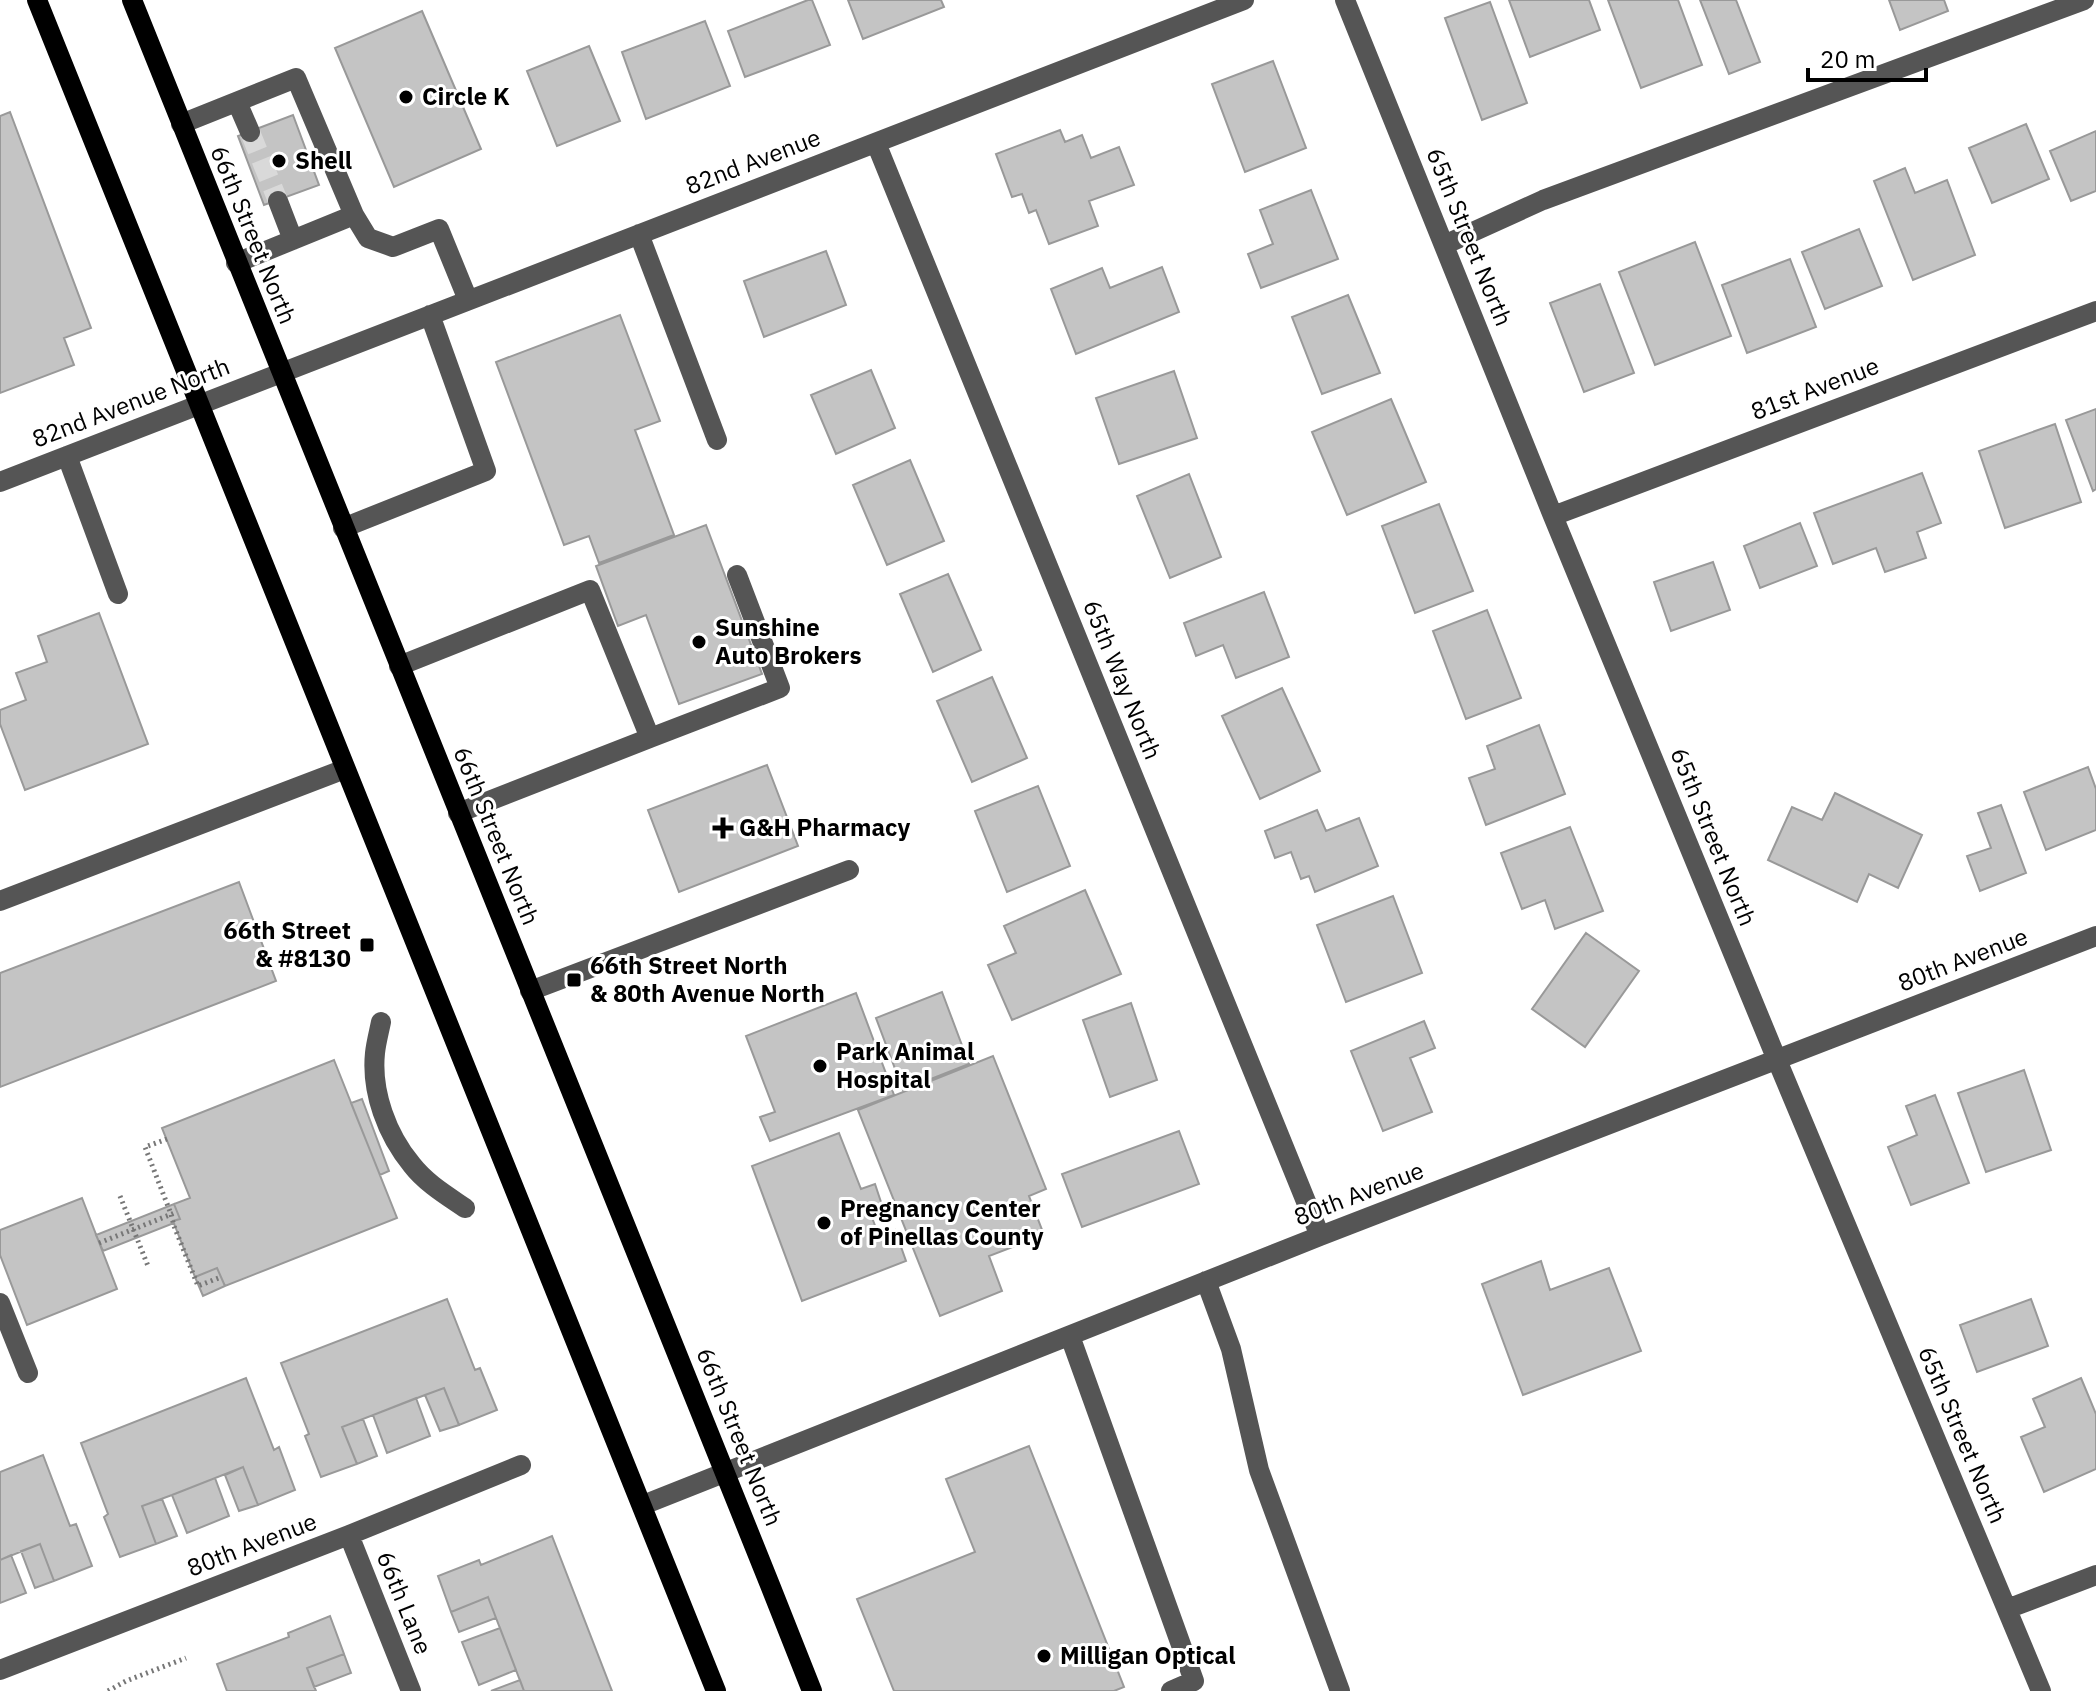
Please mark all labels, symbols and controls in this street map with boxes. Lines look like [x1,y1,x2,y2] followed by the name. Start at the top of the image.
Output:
[1808,32,1926,82] scale bar
[1820,43,1875,75] text: 20 m
[422,80,510,112] place label: Circle K
[397,88,415,106] marker: Circle K
[681,121,825,201] street label: 82nd Avenue
[204,141,304,328] street label: 66th Street North
[1420,143,1520,330] street label: 65th Street North
[295,144,352,176] place label: Shell
[270,152,288,170] marker: Shell
[1746,349,1883,427] street label: 81st Avenue
[27,350,234,454] street label: 82nd Avenue North
[1076,595,1169,764] street label: 65th Way North
[715,611,862,671] place label: Sunshine Auto Brokers
[690,633,708,651] marker: Sunshine Auto Brokers
[447,742,547,929] street label: 66th Street North
[1664,743,1764,930] street label: 65th Street North
[739,811,911,843] place label: G&H Pharmacy
[714,819,732,837] marker: G&H Pharmacy
[223,914,351,974] place label: 66th Street & #8130
[1893,920,2032,998] street label: 80th Avenue
[358,936,376,954] marker: 66th Street & #8130
[590,949,825,1009] place label: 66th Street North & 80th Avenue North
[565,971,583,989] marker: 66th Street North & 80th Avenue North
[836,1035,974,1095] place label: Park Animal Hospital
[811,1057,829,1075] marker: Park Animal Hospital
[1289,1154,1428,1232] street label: 80th Avenue
[840,1192,1044,1252] place label: Pregnancy Center of Pinellas County
[815,1214,833,1232] marker: Pregnancy Center of Pinellas County
[1911,1341,2015,1528] street label: 65th Street North
[690,1343,790,1530] street label: 66th Street North
[182,1505,321,1583] street label: 80th Avenue
[370,1546,440,1659] street label: 66th Lane
[1060,1639,1236,1671] place label: Milligan Optical
[1035,1647,1053,1665] marker: Milligan Optical

